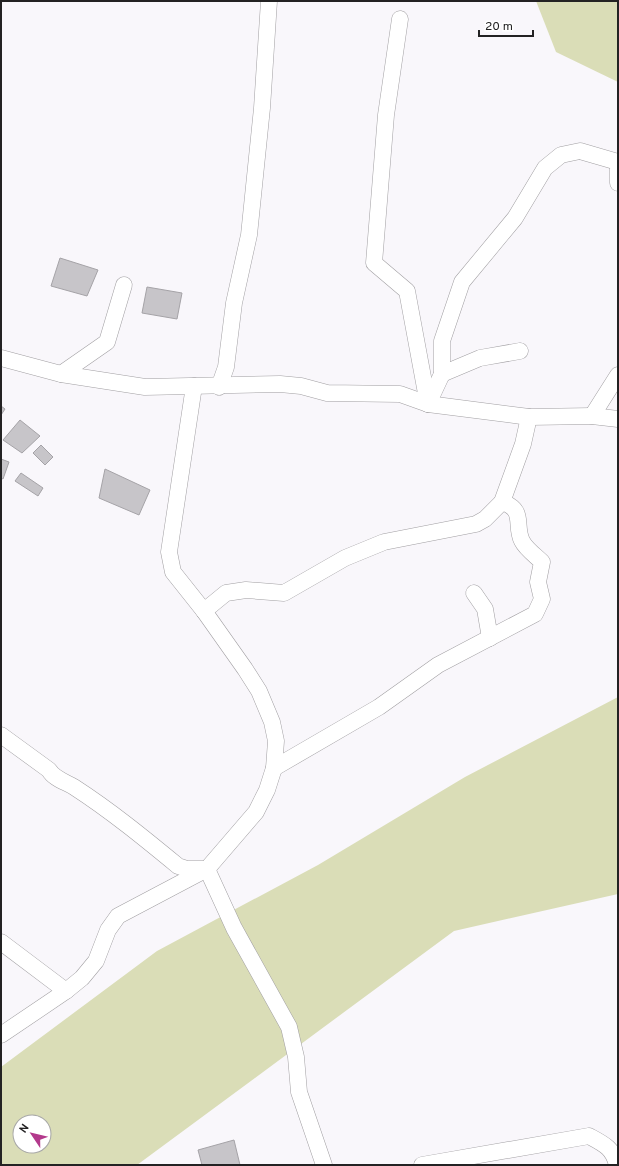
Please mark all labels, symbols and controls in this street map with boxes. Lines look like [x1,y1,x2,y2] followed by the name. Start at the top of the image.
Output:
[479,12,533,38] scale bar
[485,19,513,35] text: 20 m
[12,1114,52,1154] north arrow
[17,1122,33,1136] text: N

